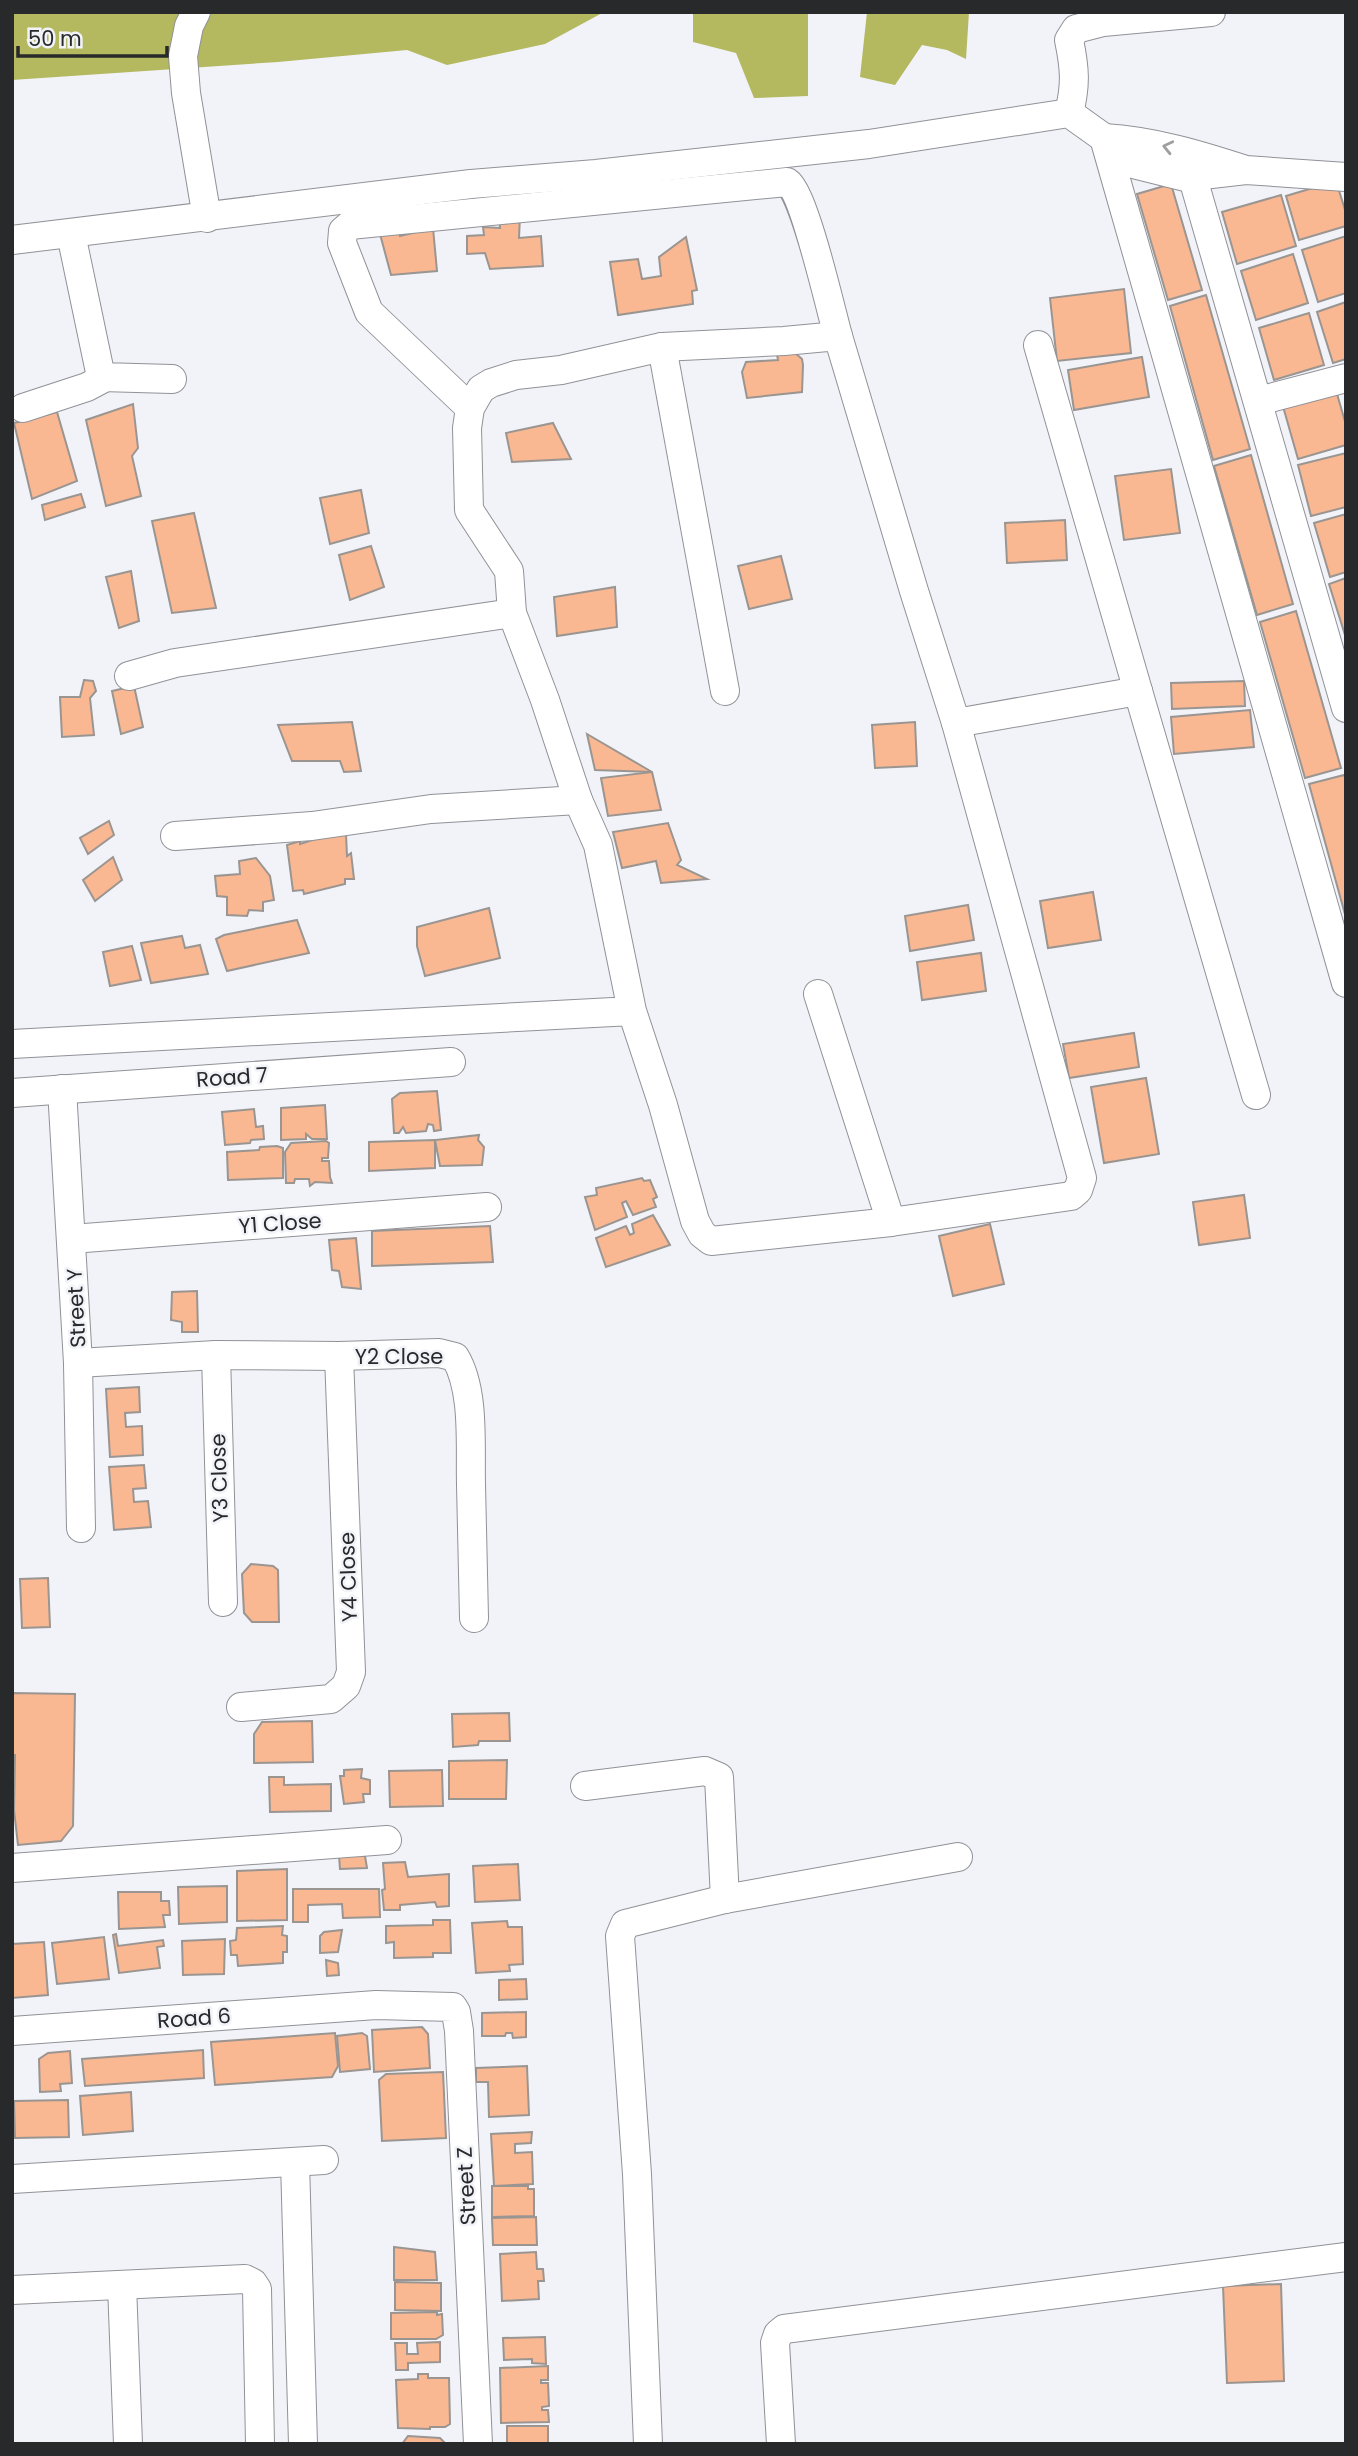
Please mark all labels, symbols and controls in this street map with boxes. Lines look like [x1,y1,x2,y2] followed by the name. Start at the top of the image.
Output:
[18,14,166,58] scale bar
[28,24,82,53] text: 50 m
[1162,141,1174,155] one-way arrow
[195,1060,269,1094] street label: Road 7
[237,1206,323,1240] street label: Y1 Close
[59,1268,93,1348] street label: Street Y
[355,1342,443,1371] street label: Y2 Close
[203,1433,235,1523] street label: Y3 Close
[332,1532,364,1622] street label: Y4 Close
[156,2001,232,2035] street label: Road 6
[449,2146,483,2226] street label: Street Z

